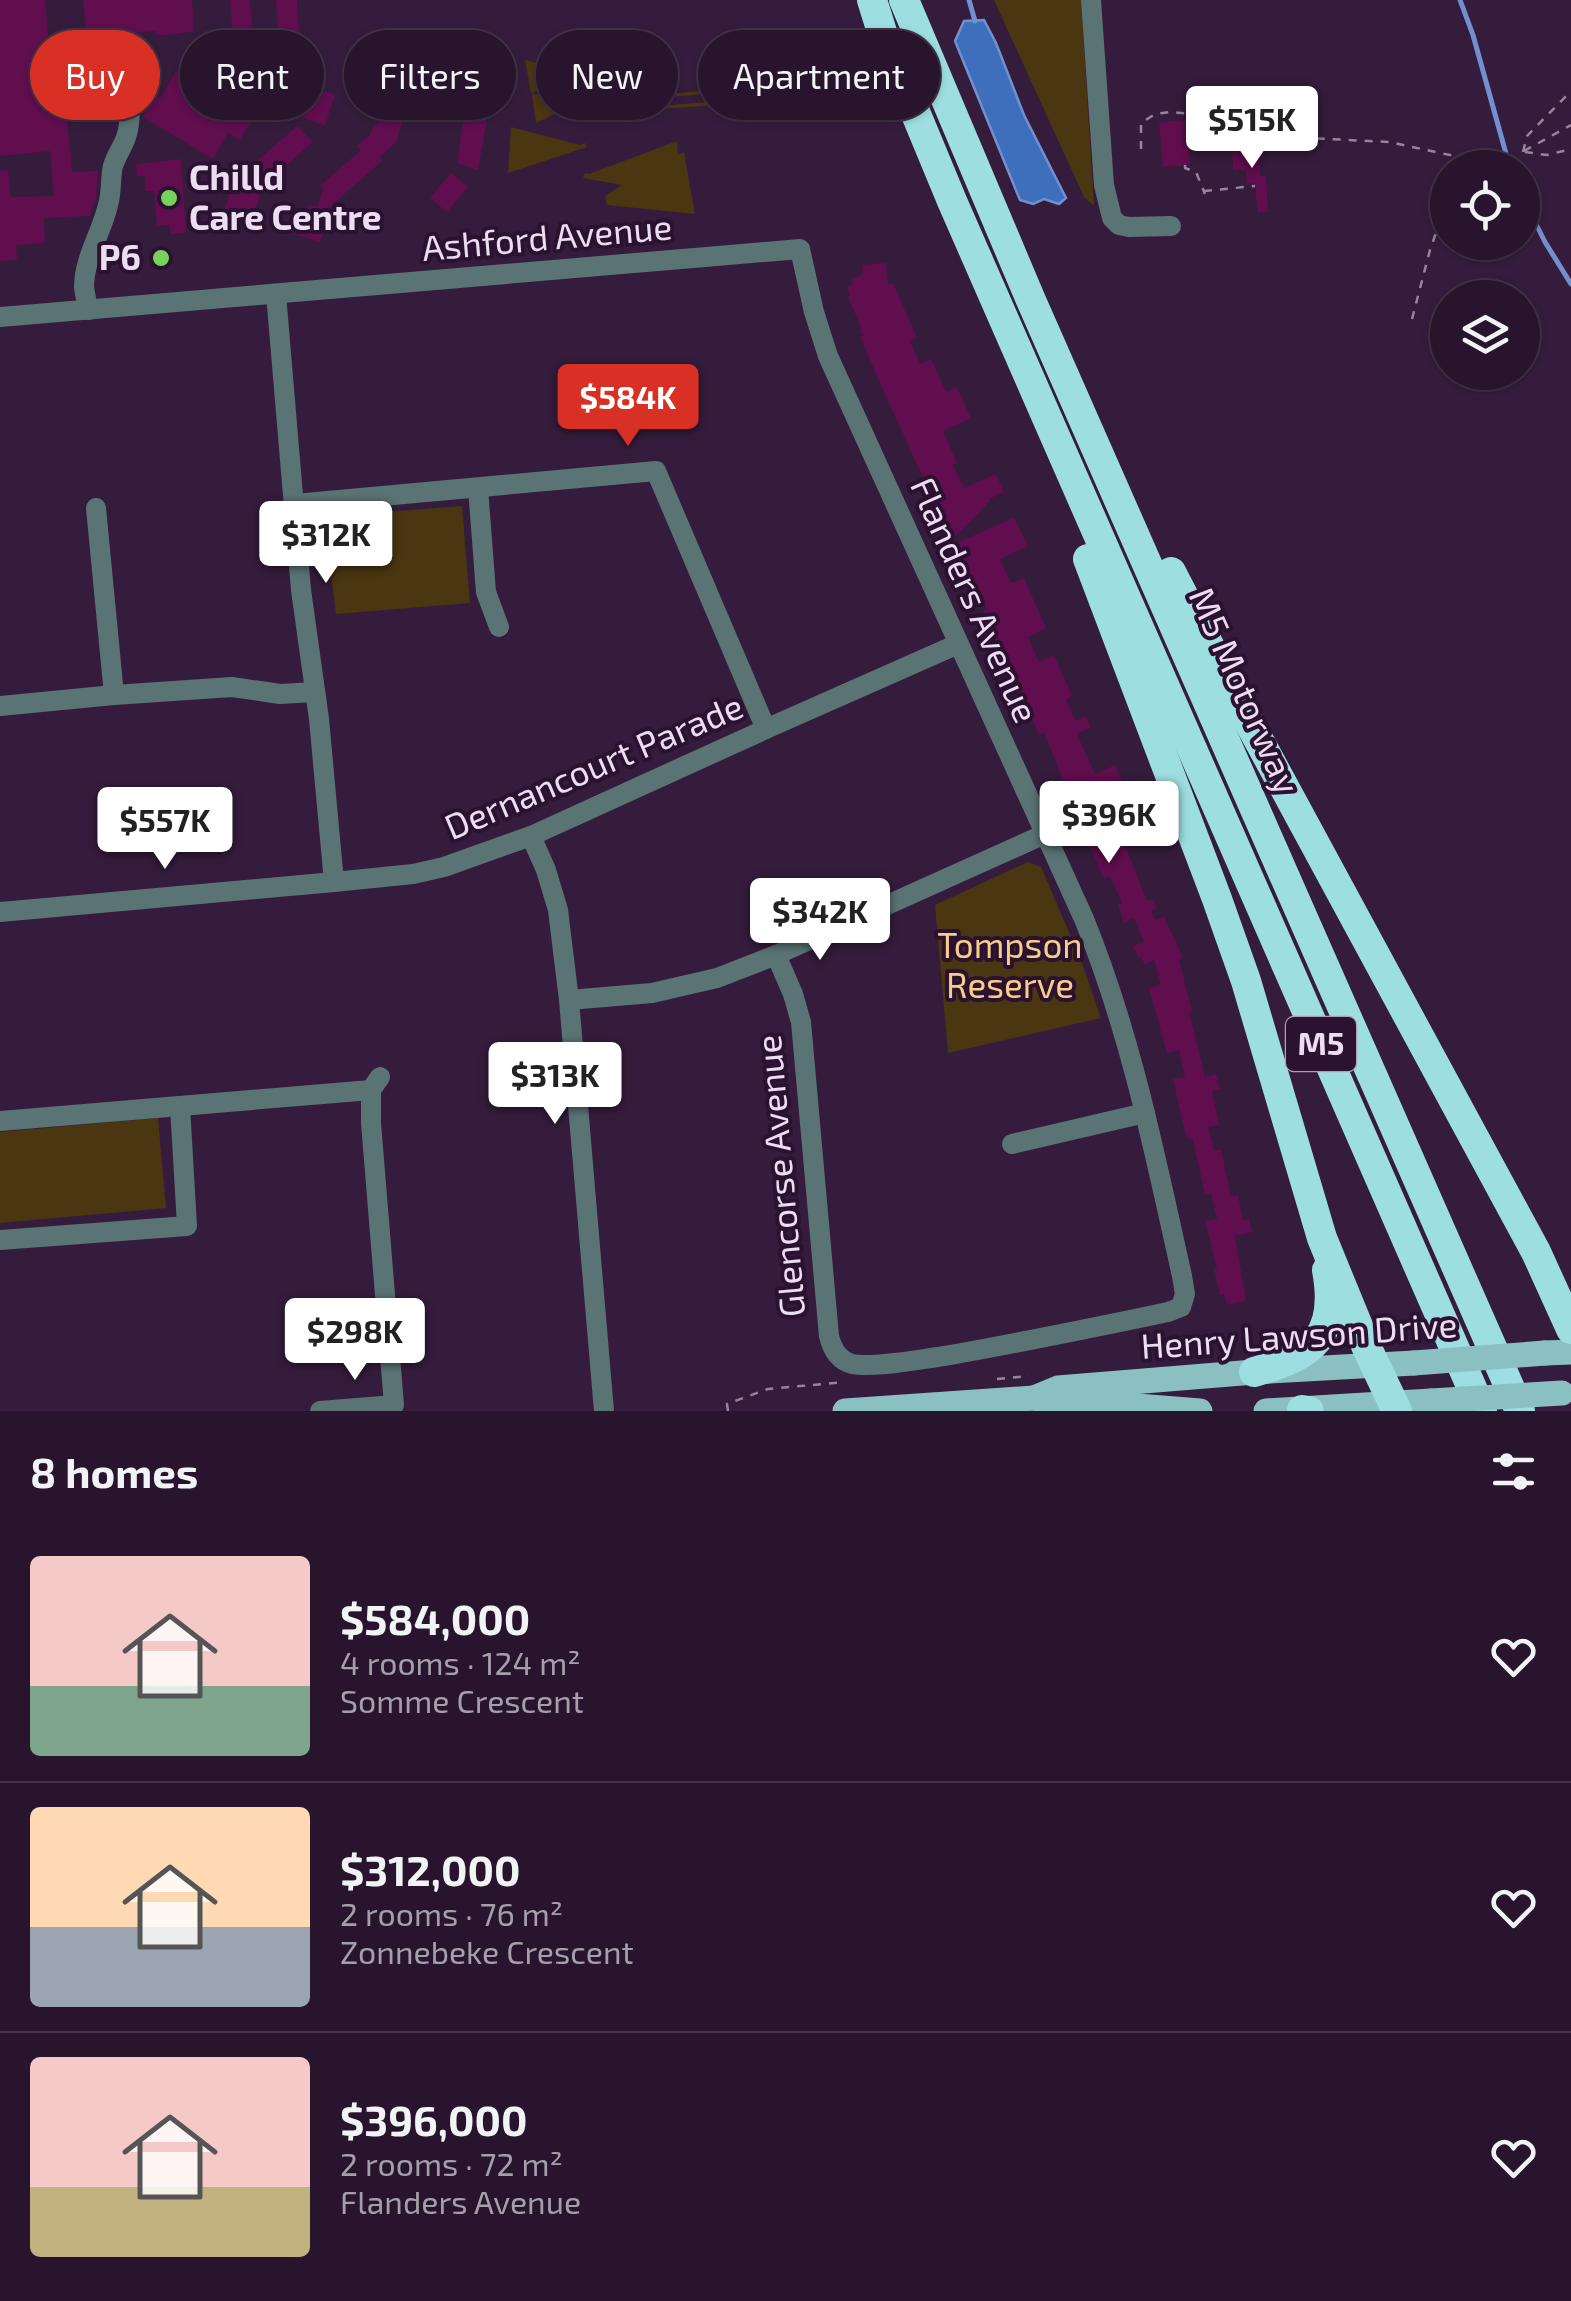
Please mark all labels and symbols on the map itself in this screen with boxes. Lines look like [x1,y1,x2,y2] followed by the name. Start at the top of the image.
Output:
[1182,86,1322,171] pin: $515K
[189,155,382,237] place label: Chilld Care Centre
[158,187,180,209] marker: Chilld Care Centre
[420,204,674,268] street label: Ashford Avenue
[99,235,141,277] place label: P6
[150,247,172,269] marker: P6
[558,364,698,449] pin: $584K
[903,470,1049,728] street label: Flanders Avenue
[256,501,396,586] pin: $312K
[1182,580,1310,800] street label: M5 Motorway
[438,683,749,847] street label: Dernancourt Parade
[1039,781,1179,866] pin: $396K
[95,787,235,872] pin: $557K
[750,878,890,963] pin: $342K
[937,923,1083,1005] park label: Tompson Reserve
[1286,1017,1356,1071] road number: M5
[746,1033,812,1319] street label: Glencorse Avenue
[485,1042,625,1127] pin: $313K
[285,1298,425,1383] pin: $298K
[1139,1302,1458,1366] street label: Henry Lawson Drive

